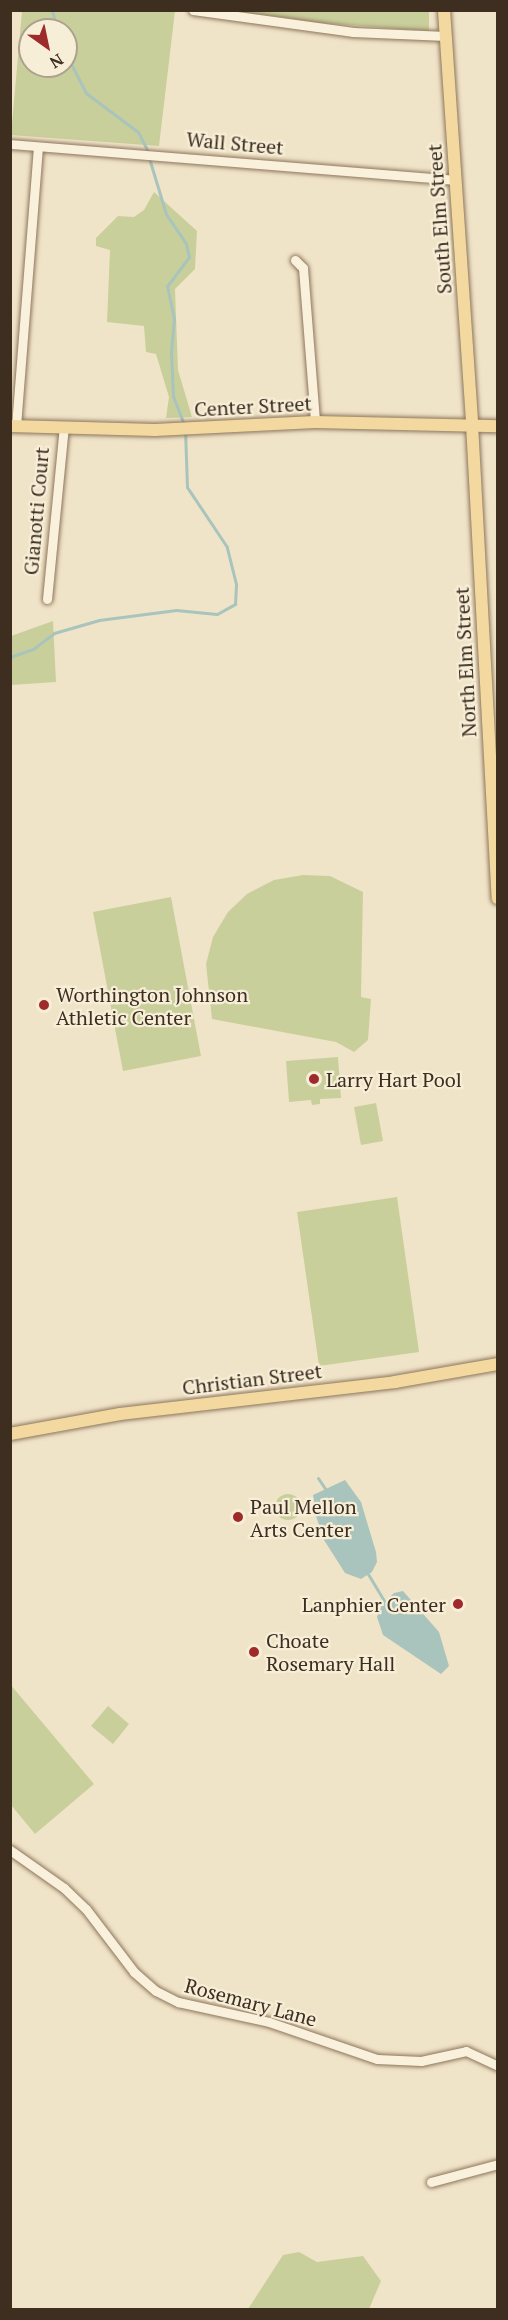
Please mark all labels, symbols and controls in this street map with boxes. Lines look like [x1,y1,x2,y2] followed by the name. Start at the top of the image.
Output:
[18,18,78,78] north arrow
[46,49,68,74] text: N
[185,127,285,159] street label: Wall Street
[422,143,456,295] street label: South Elm Street
[194,391,312,421] street label: Center Street
[18,446,54,576] street label: Gianotti Court
[449,586,481,738] street label: North Elm Street
[56,982,248,1029] place label: Worthington Johnson Athletic Center
[37,998,51,1012] marker: Worthington Johnson Athletic Center
[326,1067,462,1091] place label: Larry Hart Pool
[307,1072,321,1086] marker: Larry Hart Pool
[181,1359,323,1399] street label: Christian Street
[250,1494,357,1541] place label: Paul Mellon Arts Center
[231,1510,245,1524] marker: Paul Mellon Arts Center
[302,1592,446,1616] place label: Lanphier Center
[451,1597,465,1611] marker: Lanphier Center
[266,1628,395,1675] place label: Choate Rosemary Hall
[247,1645,261,1659] marker: Choate Rosemary Hall
[182,1973,320,2031] street label: Rosemary Lane

